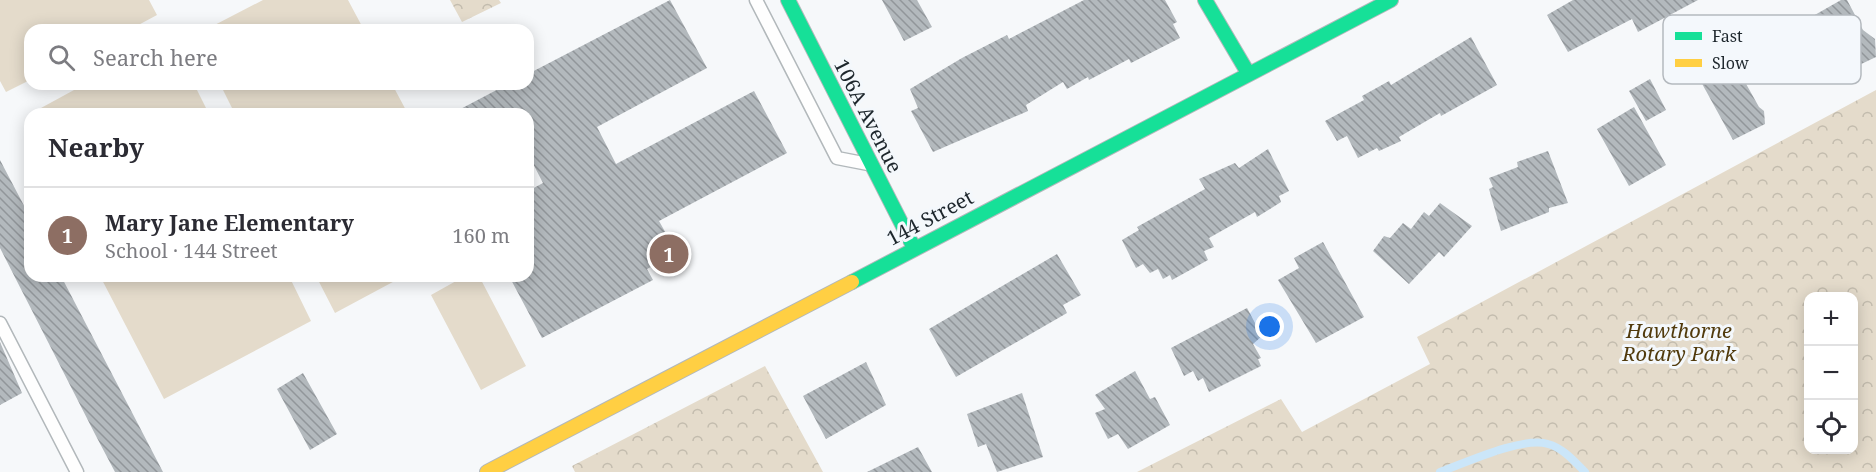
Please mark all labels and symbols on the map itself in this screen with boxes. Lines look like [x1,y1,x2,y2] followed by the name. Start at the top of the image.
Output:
[1663,15,1861,84] legend
[1712,25,1743,47] text: Fast
[1712,52,1749,74] text: Slow
[828,54,909,177] street label: 106A Avenue
[882,183,978,252] street label: 144 Street
[650,232,688,276] pin: 1
[1255,312,1284,341] your location
[1621,317,1736,367] park label: Hawthorne Rotary Park

